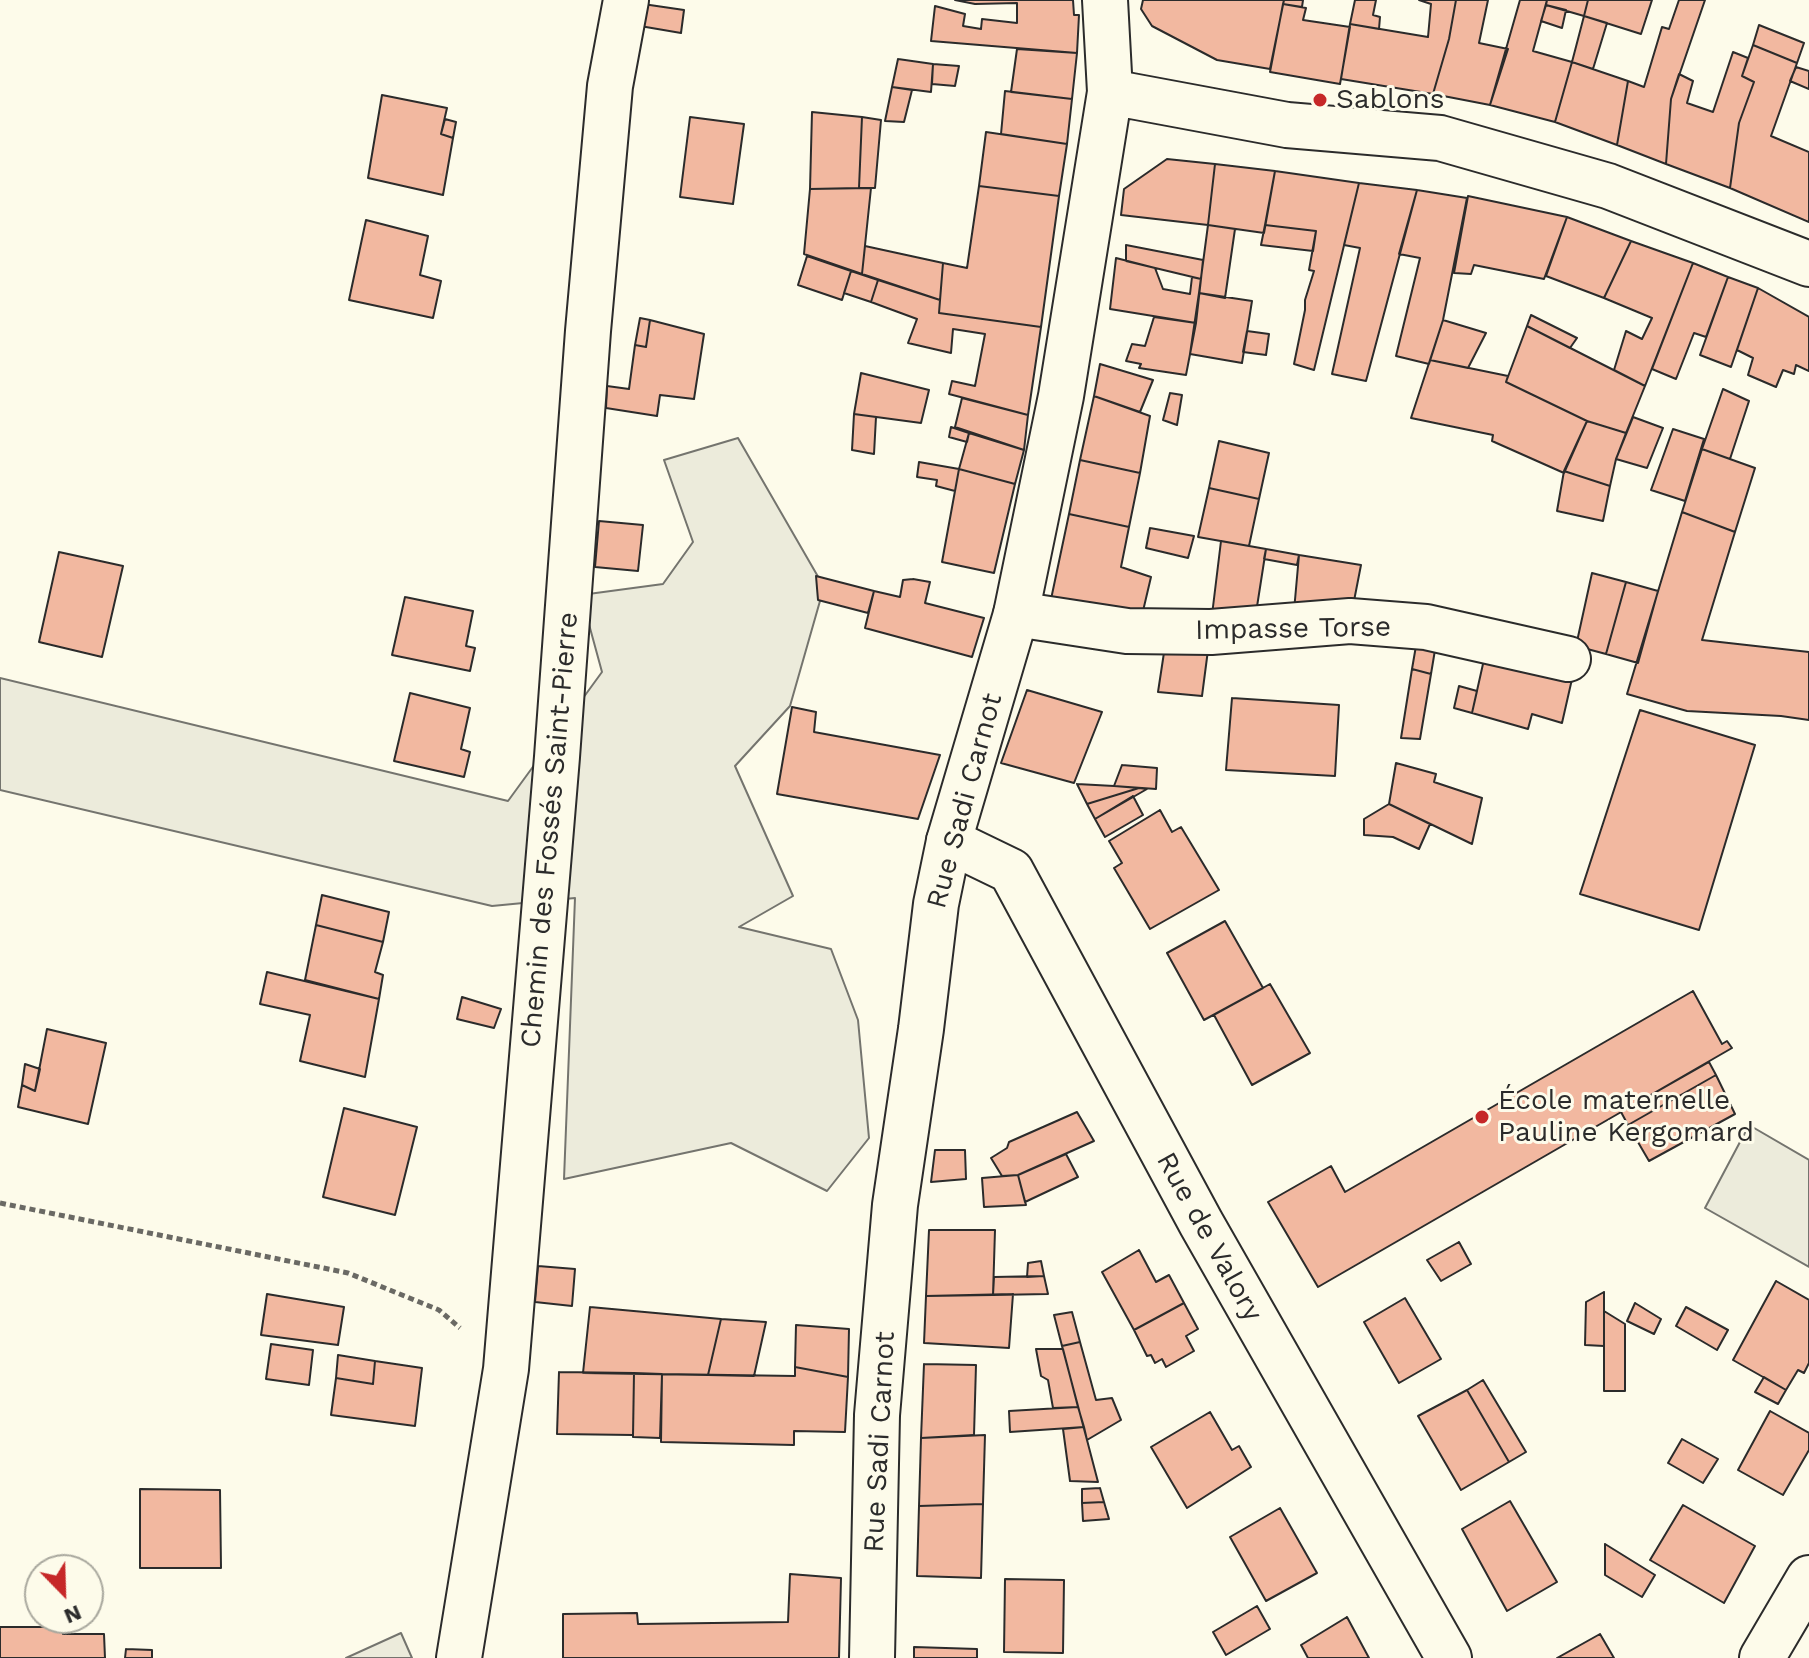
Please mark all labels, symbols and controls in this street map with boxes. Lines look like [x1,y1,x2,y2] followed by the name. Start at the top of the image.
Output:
[1336,83,1445,117] place label: Sablons
[1311,91,1329,109] marker: Sablons
[1195,610,1391,648] street label: Impasse Torse
[514,611,586,1049] street label: Chemin des Fossés Saint-Pierre
[920,690,1010,912] street label: Rue Sadi Carnot
[1498,1084,1754,1150] place label: École maternelle Pauline Kergomard
[1473,1108,1491,1126] marker: École maternelle Pauline Kergomard
[1149,1147,1269,1327] street label: Rue de Valory
[857,1331,903,1553] street label: Rue Sadi Carnot
[24,1554,104,1634] north arrow
[60,1600,85,1629] text: N

